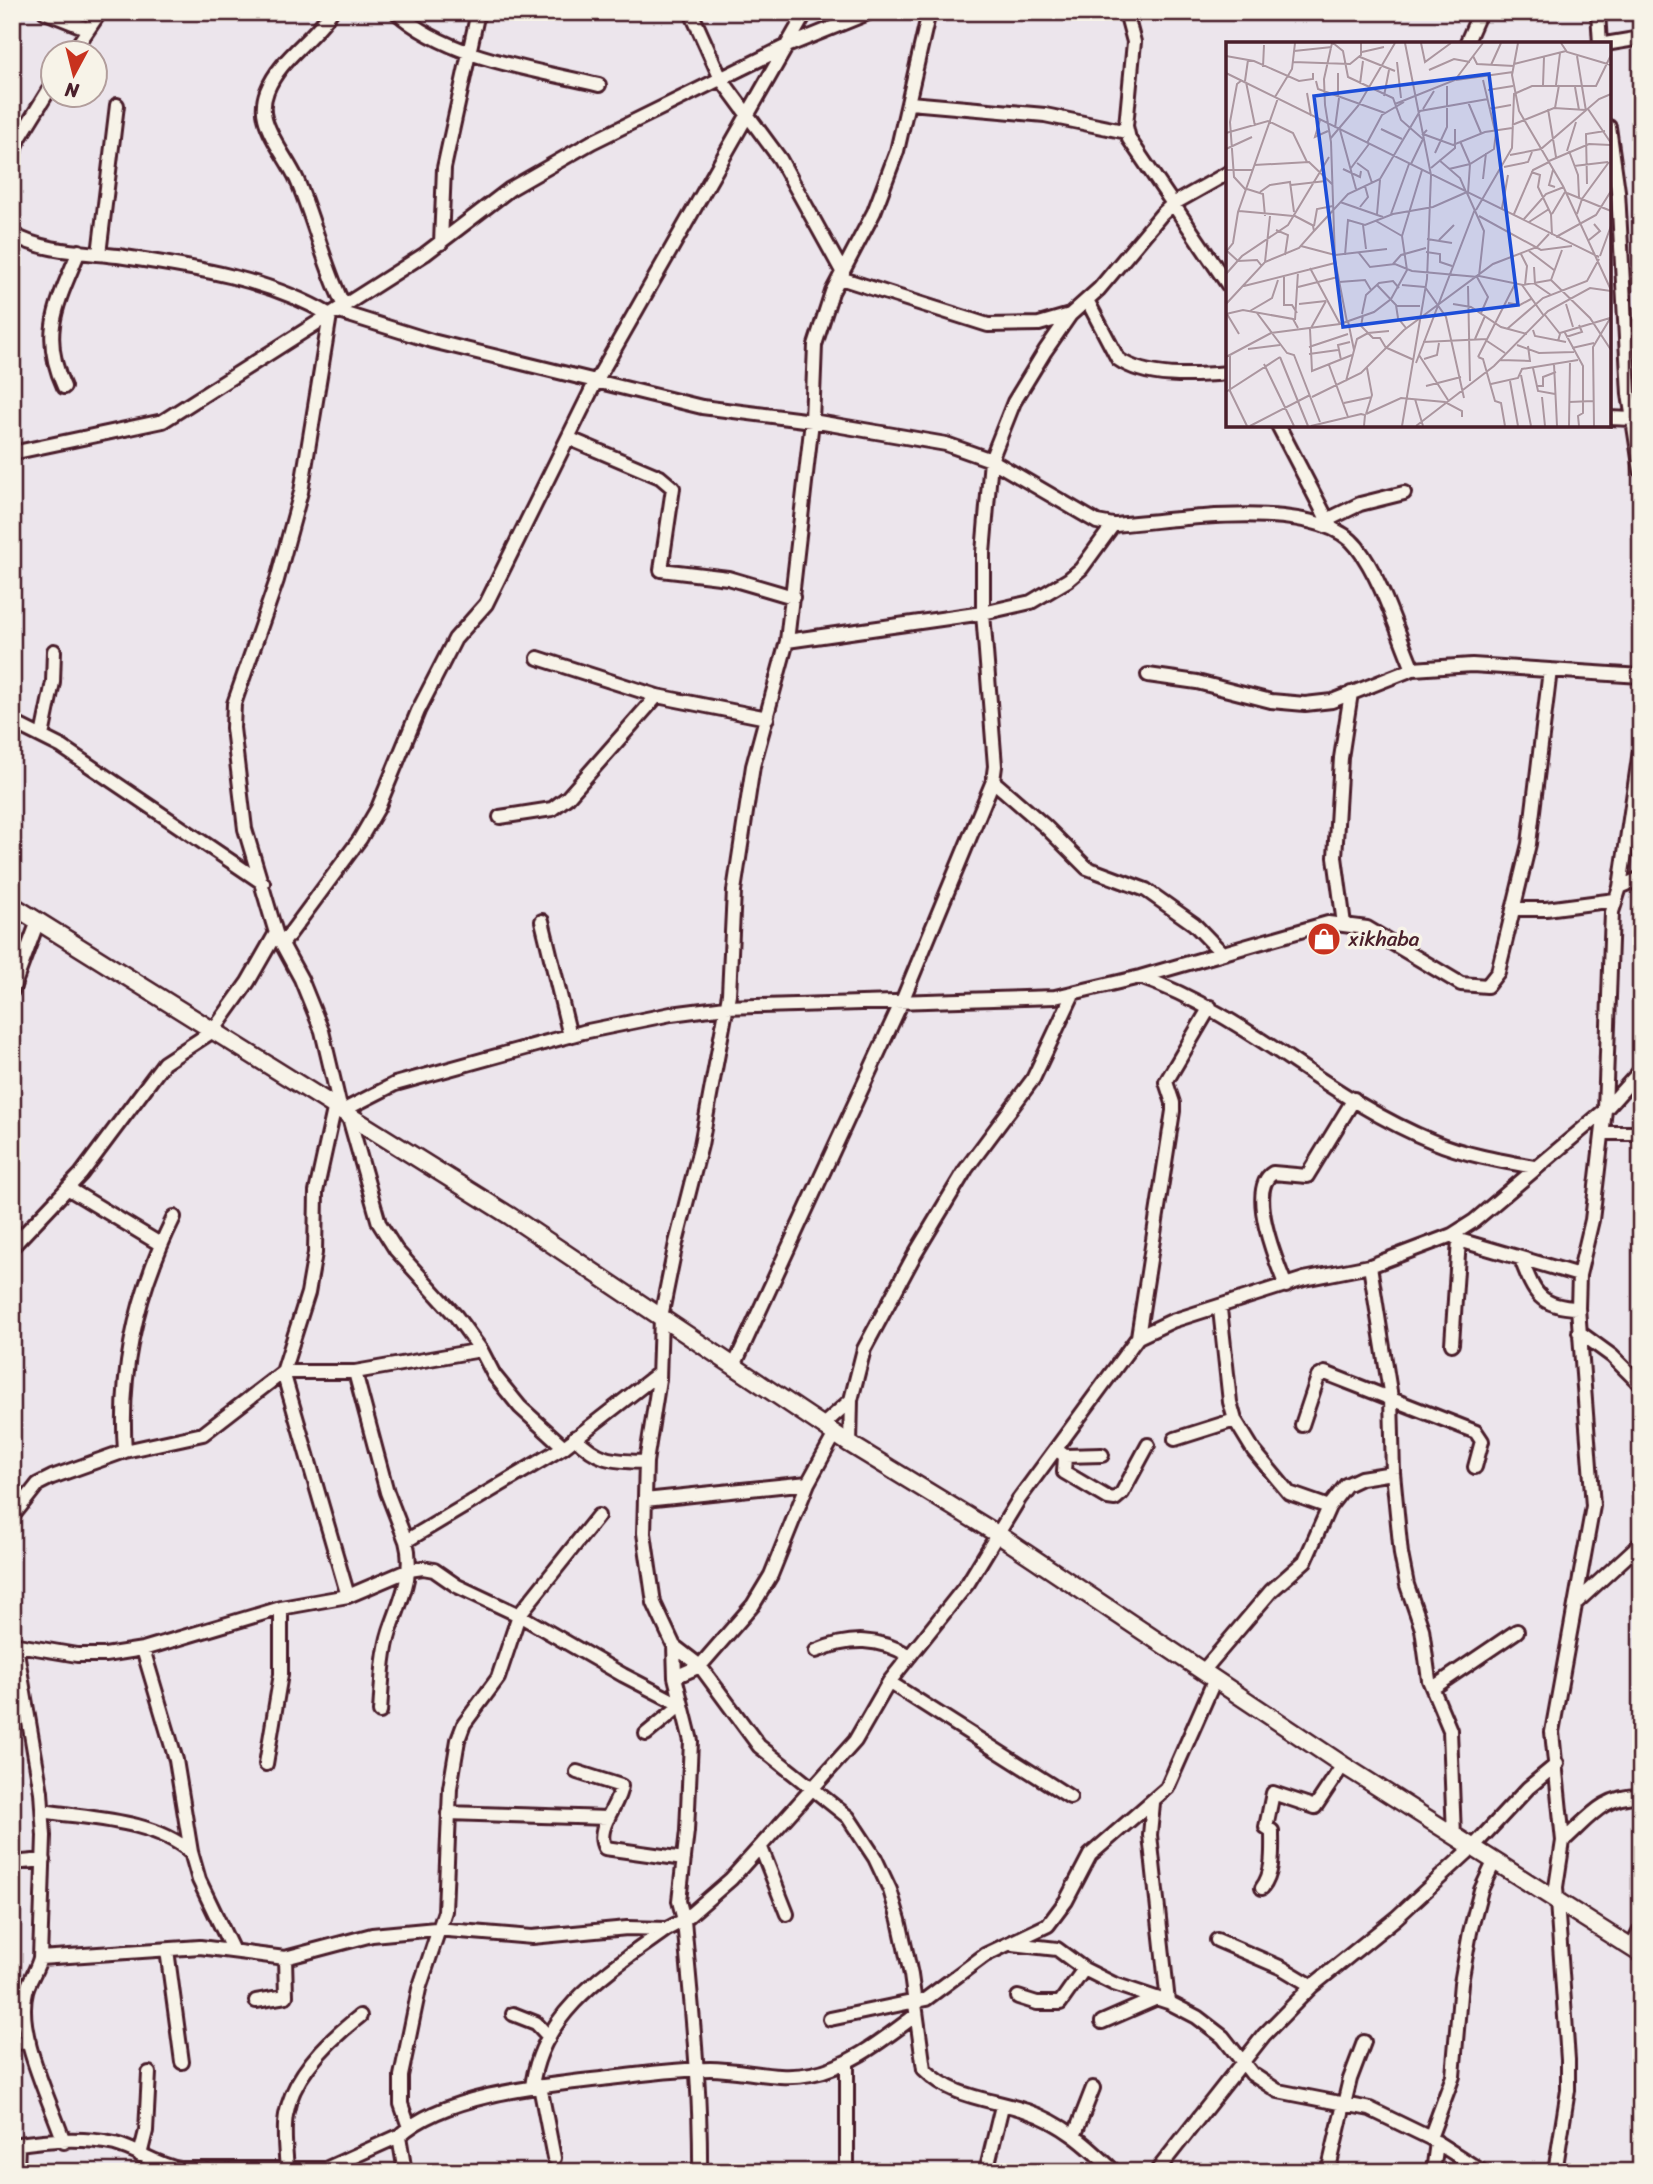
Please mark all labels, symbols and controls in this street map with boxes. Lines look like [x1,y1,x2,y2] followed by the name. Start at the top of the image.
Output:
[38,38,108,108] north arrow
[1226,42,1611,427] inset map
[63,73,82,108] text: N
[1305,920,1343,958] shop icon: xikhaba
[1348,920,1420,958] place label: xikhaba

